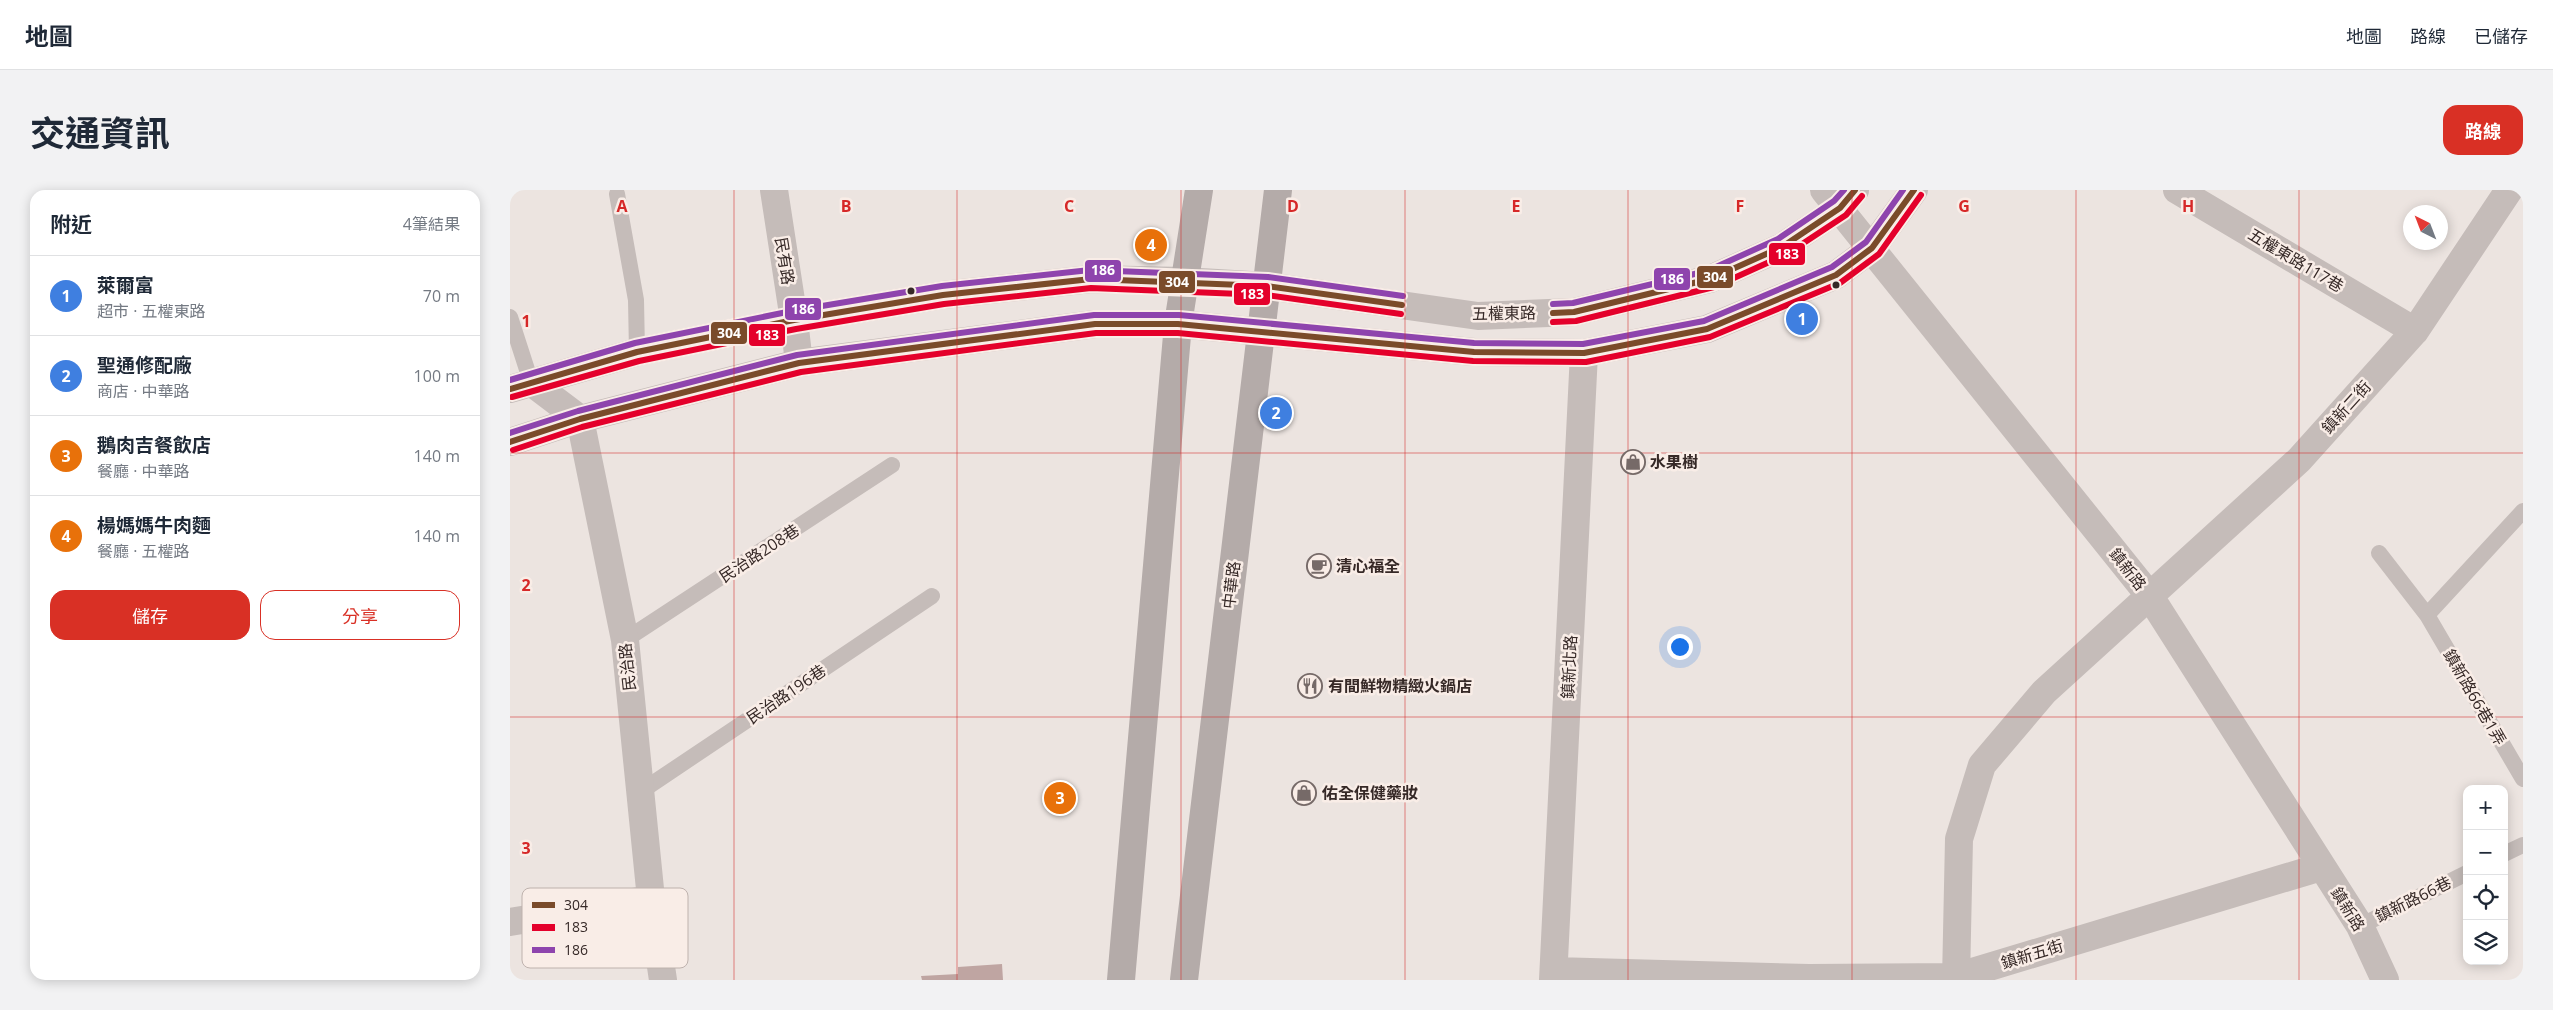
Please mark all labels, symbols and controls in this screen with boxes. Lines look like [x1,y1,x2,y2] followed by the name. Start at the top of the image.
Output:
[25,19,73,52] text: 地圖
[2346,24,2382,48] text: 地圖
[2410,24,2446,48] text: 路線
[2474,24,2528,48] text: 已儲存
[2443,105,2523,155] button: 路線
[30,109,170,156] text: 交通資訊
[616,195,628,217] text: A
[841,195,851,217] text: B
[1064,195,1074,217] text: C
[1287,195,1299,217] text: D
[1512,195,1521,217] text: E
[1736,195,1744,217] text: F
[1958,195,1970,217] text: G
[2182,195,2194,217] text: H
[2403,205,2448,250] north arrow
[50,210,92,238] text: 附近
[403,213,460,235] text: 4筆結果
[2244,223,2348,297] street label: 五權東路117巷
[1135,226,1167,264] pin: 4
[770,236,800,286] street label: 民有路
[1768,242,1806,266] line badge: 183
[1775,244,1799,263] text: 183
[1084,259,1122,283] line badge: 186
[1091,260,1115,279] text: 186
[1696,265,1734,289] line badge: 304
[1653,267,1691,291] line badge: 186
[1703,267,1727,286] text: 304
[1660,269,1684,288] text: 186
[1158,270,1196,294] line badge: 304
[97,272,154,298] text: 萊爾富
[1165,272,1189,291] text: 304
[1831,280,1841,290] unlabelled marker
[1233,282,1271,306] line badge: 183
[1240,284,1264,303] text: 183
[61,285,71,307] text: 1
[423,285,460,307] text: 70 m
[906,286,916,296] unlabelled marker
[784,297,822,321] line badge: 186
[791,299,815,318] text: 186
[97,300,206,322] text: 超市 · 五權東路
[1786,300,1818,338] pin: 1
[1472,301,1536,325] street label: 五權東路
[521,310,531,332] text: 1
[710,321,748,345] line badge: 304
[717,323,741,342] text: 304
[748,323,786,347] line badge: 183
[755,325,779,344] text: 183
[97,352,192,378] text: 聖通修配廠
[61,365,71,387] text: 2
[414,365,460,387] text: 100 m
[2316,376,2376,438] street label: 鎮新二街
[97,380,190,402] text: 商店 · 中華路
[1260,394,1292,432] pin: 2
[97,432,211,458] text: 鵝肉吉餐飲店
[61,445,71,467] text: 3
[414,445,460,467] text: 140 m
[1620,449,1646,475] shop icon: 水果樹
[1650,451,1698,473] place label: 水果樹
[97,460,190,482] text: 餐廳 · 中華路
[97,512,211,538] text: 楊媽媽牛肉麵
[715,519,803,587] street label: 民治路208巷
[61,525,71,547] text: 4
[414,525,460,547] text: 140 m
[97,540,190,562] text: 餐廳 · 五權路
[2105,543,2151,595] street label: 鎮新路
[1306,553,1332,579] cafe icon: 清心福全
[1336,555,1400,577] place label: 清心福全
[1217,560,1245,610] street label: 中華路
[521,574,531,596] text: 2
[50,590,250,640] button: 儲存
[260,590,460,640] button: 分享
[1556,634,1582,700] street label: 鎮新北路
[1667,634,1693,660] your location
[614,642,640,692] street label: 民治路
[2439,645,2511,749] street label: 鎮新路66巷1弄
[742,659,830,729] street label: 民治路196巷
[1297,673,1323,699] restaurant icon: 有間鮮物精緻火鍋店
[1328,675,1472,697] place label: 有間鮮物精緻火鍋店
[1044,779,1076,817] pin: 3
[1291,780,1317,806] shop icon: 佑全保健藥妝
[1321,782,1418,804] place label: 佑全保健藥妝
[2463,785,2508,965] map controls
[2463,785,2508,830] button: +
[2463,830,2508,875] button: −
[521,837,531,859] text: 3
[2371,871,2455,927] street label: 鎮新路66巷
[2463,875,2508,920] button: locate
[2326,883,2370,935] street label: 鎮新路
[522,888,688,968] legend
[564,895,588,914] text: 304
[564,917,588,936] text: 183
[2463,920,2508,965] button: layers
[1998,934,2066,974] street label: 鎮新五街
[564,940,588,959] text: 186

